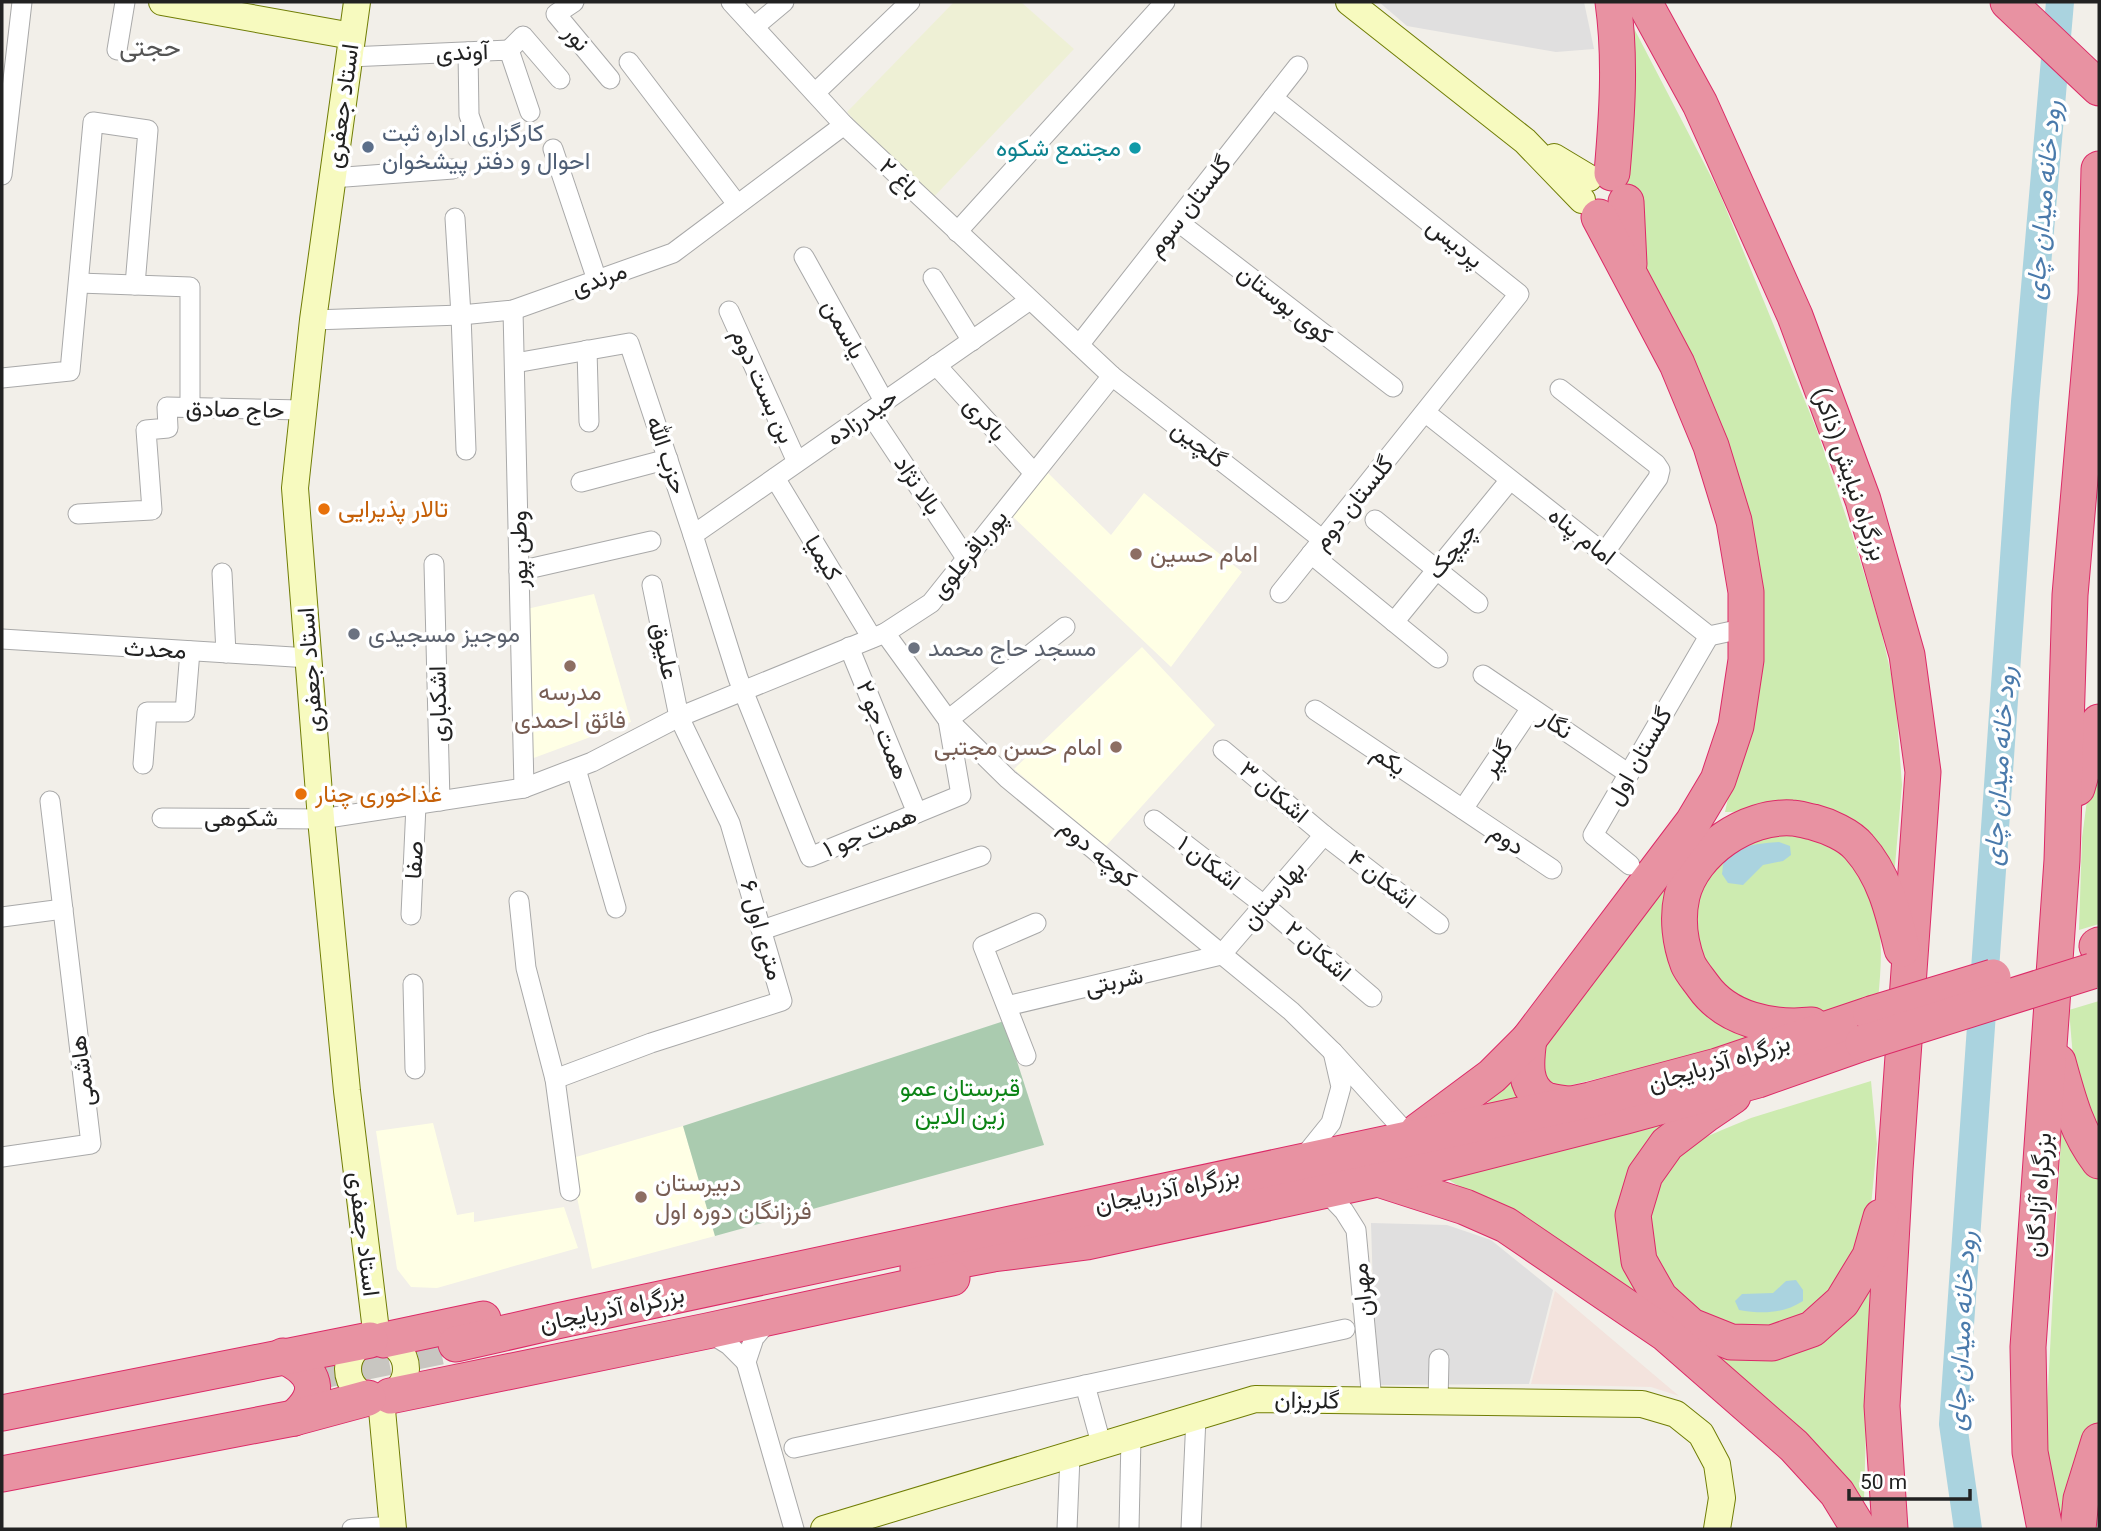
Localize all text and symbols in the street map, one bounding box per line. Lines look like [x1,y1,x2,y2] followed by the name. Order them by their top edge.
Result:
[557,18,596,57] street label: نور
[119,32,181,63] district label: حجتی
[435,37,491,68] street label: آوندی
[319,42,366,170] street label: استاد جعفری
[2019,99,2070,301] water label: رود خانه میدان چای
[382,119,590,177] place label: کارگزاری اداره ثبت احوال و دفتر پیشخوان
[996,134,1121,165] place label: مجتمع شکوه
[360,139,376,155] marker: کارگزاری اداره ثبت احوال و دفتر پیشخوان
[1127,140,1143,156] marker: مجتمع شکوه
[1141,150,1239,263] street label: گلستان سوم
[872,152,926,205] street label: باغ ۲
[1420,212,1489,276] street label: پردیس
[567,256,631,303] street label: مرندی
[1231,258,1338,350] street label: کوی بوستان
[816,294,872,364] street label: یاسمن
[723,324,801,448] street label: بن بست دوم
[821,383,903,452] street label: حیدرزاده
[1806,384,1893,565] street label: بزرگراه نیایش (ذاکر)
[957,391,1012,448] street label: باکری
[185,394,285,426] street label: حاج صادق
[640,412,693,498] street label: حزب الله
[1165,414,1232,476] street label: گلچین
[887,450,948,520] street label: بالا نژاد
[1307,450,1401,557] street label: گلستان دوم
[338,495,448,525] place label: تالار پذیرایی
[316,501,332,517] marker: تالار پذیرایی
[1541,501,1621,573] street label: امام پناه
[925,504,1015,605] street label: پورباقرعلوی
[504,510,536,589] street label: وطن پور
[1421,517,1484,586] street label: چیچک
[799,530,847,586] street label: کیمیا
[1150,540,1258,570] place label: امام حسین
[1128,546,1144,562] marker: امام حسین
[292,606,329,734] street label: استاد جعفری
[368,620,520,649] place label: موجیز مسجیدی
[644,620,685,682] street label: علیوق
[346,626,362,642] marker: موجیز مسجیدی
[123,633,187,665] street label: محدث
[928,634,1096,664] place label: مسجد حاج محمد
[906,640,922,656] marker: مسجد حاج محمد
[562,658,578,674] marker: مدرسه فائق احمدی
[423,665,454,742] street label: اشکباری
[1977,665,2024,867] water label: رود خانه میدان چای
[850,677,915,784] street label: همت جو ۲
[514,678,626,734] place label: مدرسه فائق احمدی
[1533,702,1578,746] street label: نگار
[1600,702,1679,810] street label: گلستان اول
[934,733,1102,763] place label: امام حسن مجتبی
[1474,735,1521,783] street label: گلپر
[1108,739,1124,755] marker: امام حسن مجتبی
[1366,739,1411,783] street label: یکم
[1234,755,1314,829] street label: اشکان ۳
[314,780,442,810] place label: غذاخوری چنار
[293,786,309,802] marker: غذاخوری چنار
[819,801,921,864] street label: همت جو ۱
[204,804,278,833] street label: شکوهی
[1052,813,1142,895] street label: کوچه دوم
[1483,817,1530,862] street label: دوم
[1172,830,1246,896] street label: اشکان ۱
[399,840,429,880] street label: صفا
[1342,844,1422,914] street label: اشکان ۴
[1235,855,1311,936] street label: بهارستان
[733,877,790,984] street label: ۶ متری اول
[1279,915,1357,987] street label: اشکان ۲
[1082,961,1146,1002] street label: شربتی
[1644,1028,1794,1099] street label: بزرگراه آذربایجان
[64,1034,100,1108] street label: هاشمی
[900,1074,1020,1131] park label: قبرستان عمو زین الدین
[2021,1132,2058,1258] street label: بزرگراه آزادگان
[1092,1161,1242,1220] street label: بزرگراه آذربایجان
[655,1169,812,1226] place label: دبیرستان فرزانگان دوره اول
[341,1170,386,1298] street label: استاد جعفری
[633,1189,649,1205] marker: دبیرستان فرزانگان دوره اول
[1941,1230,1984,1432] water label: رود خانه میدان چای
[1345,1261,1380,1318] street label: مهران
[537,1280,687,1339] street label: بزرگراه آذربایجان
[1274,1385,1340,1416] street label: گلریزان
[1849,1458,1970,1502] scale bar
[1860,1470,1907,1494] text: 50 m

